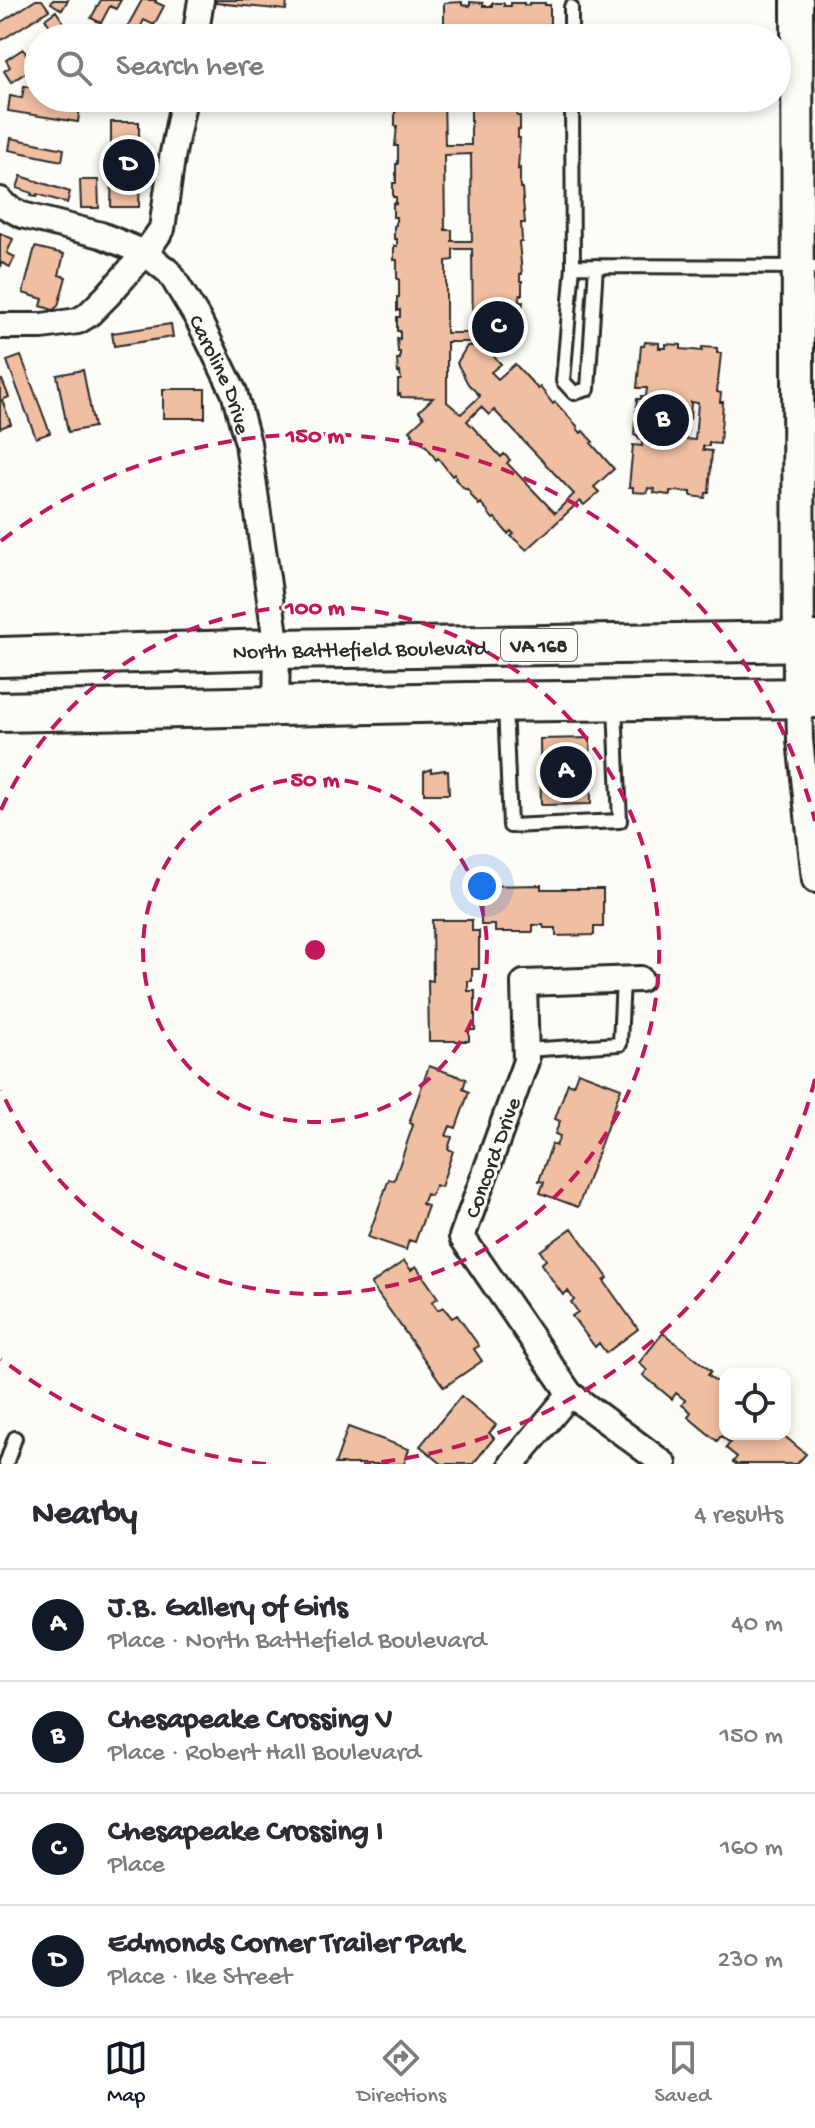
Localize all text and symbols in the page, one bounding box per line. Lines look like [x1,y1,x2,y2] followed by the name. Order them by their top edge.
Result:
[24,24,791,112] search box
[52,46,96,90] icon: search
[116,51,264,86] text: Search here
[103,135,155,195] pin: D
[472,297,524,357] pin: C
[181,311,254,438] street label: Caroline Drive
[637,390,689,450] pin: B
[285,423,344,452] text: 150 m
[284,595,345,624] text: 100 m
[501,629,577,661] road number: VA 168
[232,637,490,667] street label: North Battlefield Boulevard
[540,742,592,802] pin: A
[291,767,339,796] text: 50 m
[462,866,502,906] your location
[301,936,329,964] centre of rings
[461,1094,529,1222] street label: Concord Drive
[719,1368,791,1440] map controls
[719,1368,791,1440] button: locate
[32,1496,137,1536] text: Nearby
[694,1501,783,1532] text: 4 results
[108,1592,348,1627] text: J.B. Gallery of Girls
[50,1610,66,1641] text: A
[731,1610,783,1641] text: 40 m
[108,1627,486,1658] text: Place · North Battlefield Boulevard
[108,1704,393,1739] text: Chesapeake Crossing V
[51,1722,65,1753] text: B
[719,1722,783,1753] text: 150 m
[108,1739,421,1770] text: Place · Robert Hall Boulevard
[108,1816,383,1851] text: Chesapeake Crossing I
[51,1834,65,1865] text: C
[720,1834,783,1865] text: 160 m
[108,1851,165,1882] text: Place
[108,1928,463,1963] text: Edmonds Corner Trailer Park
[50,1946,66,1977] text: D
[717,1946,783,1977] text: 230 m
[108,1963,292,1994] text: Place · Ike Street
[104,2036,148,2110] tab: Map
[357,2036,446,2110] tab: Directions
[654,2036,711,2110] tab: Saved

